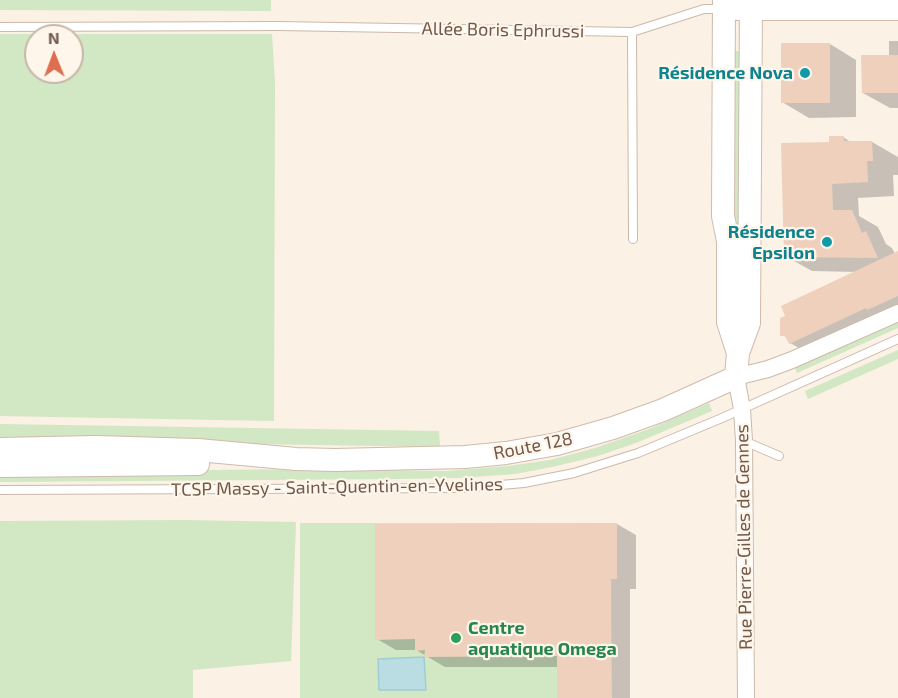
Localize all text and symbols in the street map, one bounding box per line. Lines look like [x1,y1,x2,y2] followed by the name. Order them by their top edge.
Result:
[421,18,585,42] street label: Allée Boris Ephrussi
[24,24,84,84] north arrow
[48,28,60,47] text: N
[658,62,793,84] place label: Résidence Nova
[798,66,812,80] marker: Résidence Nova
[728,221,815,264] place label: Résidence Epsilon
[820,235,834,249] marker: Résidence Epsilon
[731,424,757,650] street label: Rue Pierre-Gilles de Gennes
[492,428,574,464] street label: Route 128
[171,473,503,501] street label: TCSP Massy - Saint-Quentin-en-Yvelines
[468,617,617,660] place label: Centre aquatique Omega
[449,631,463,645] marker: Centre aquatique Omega

